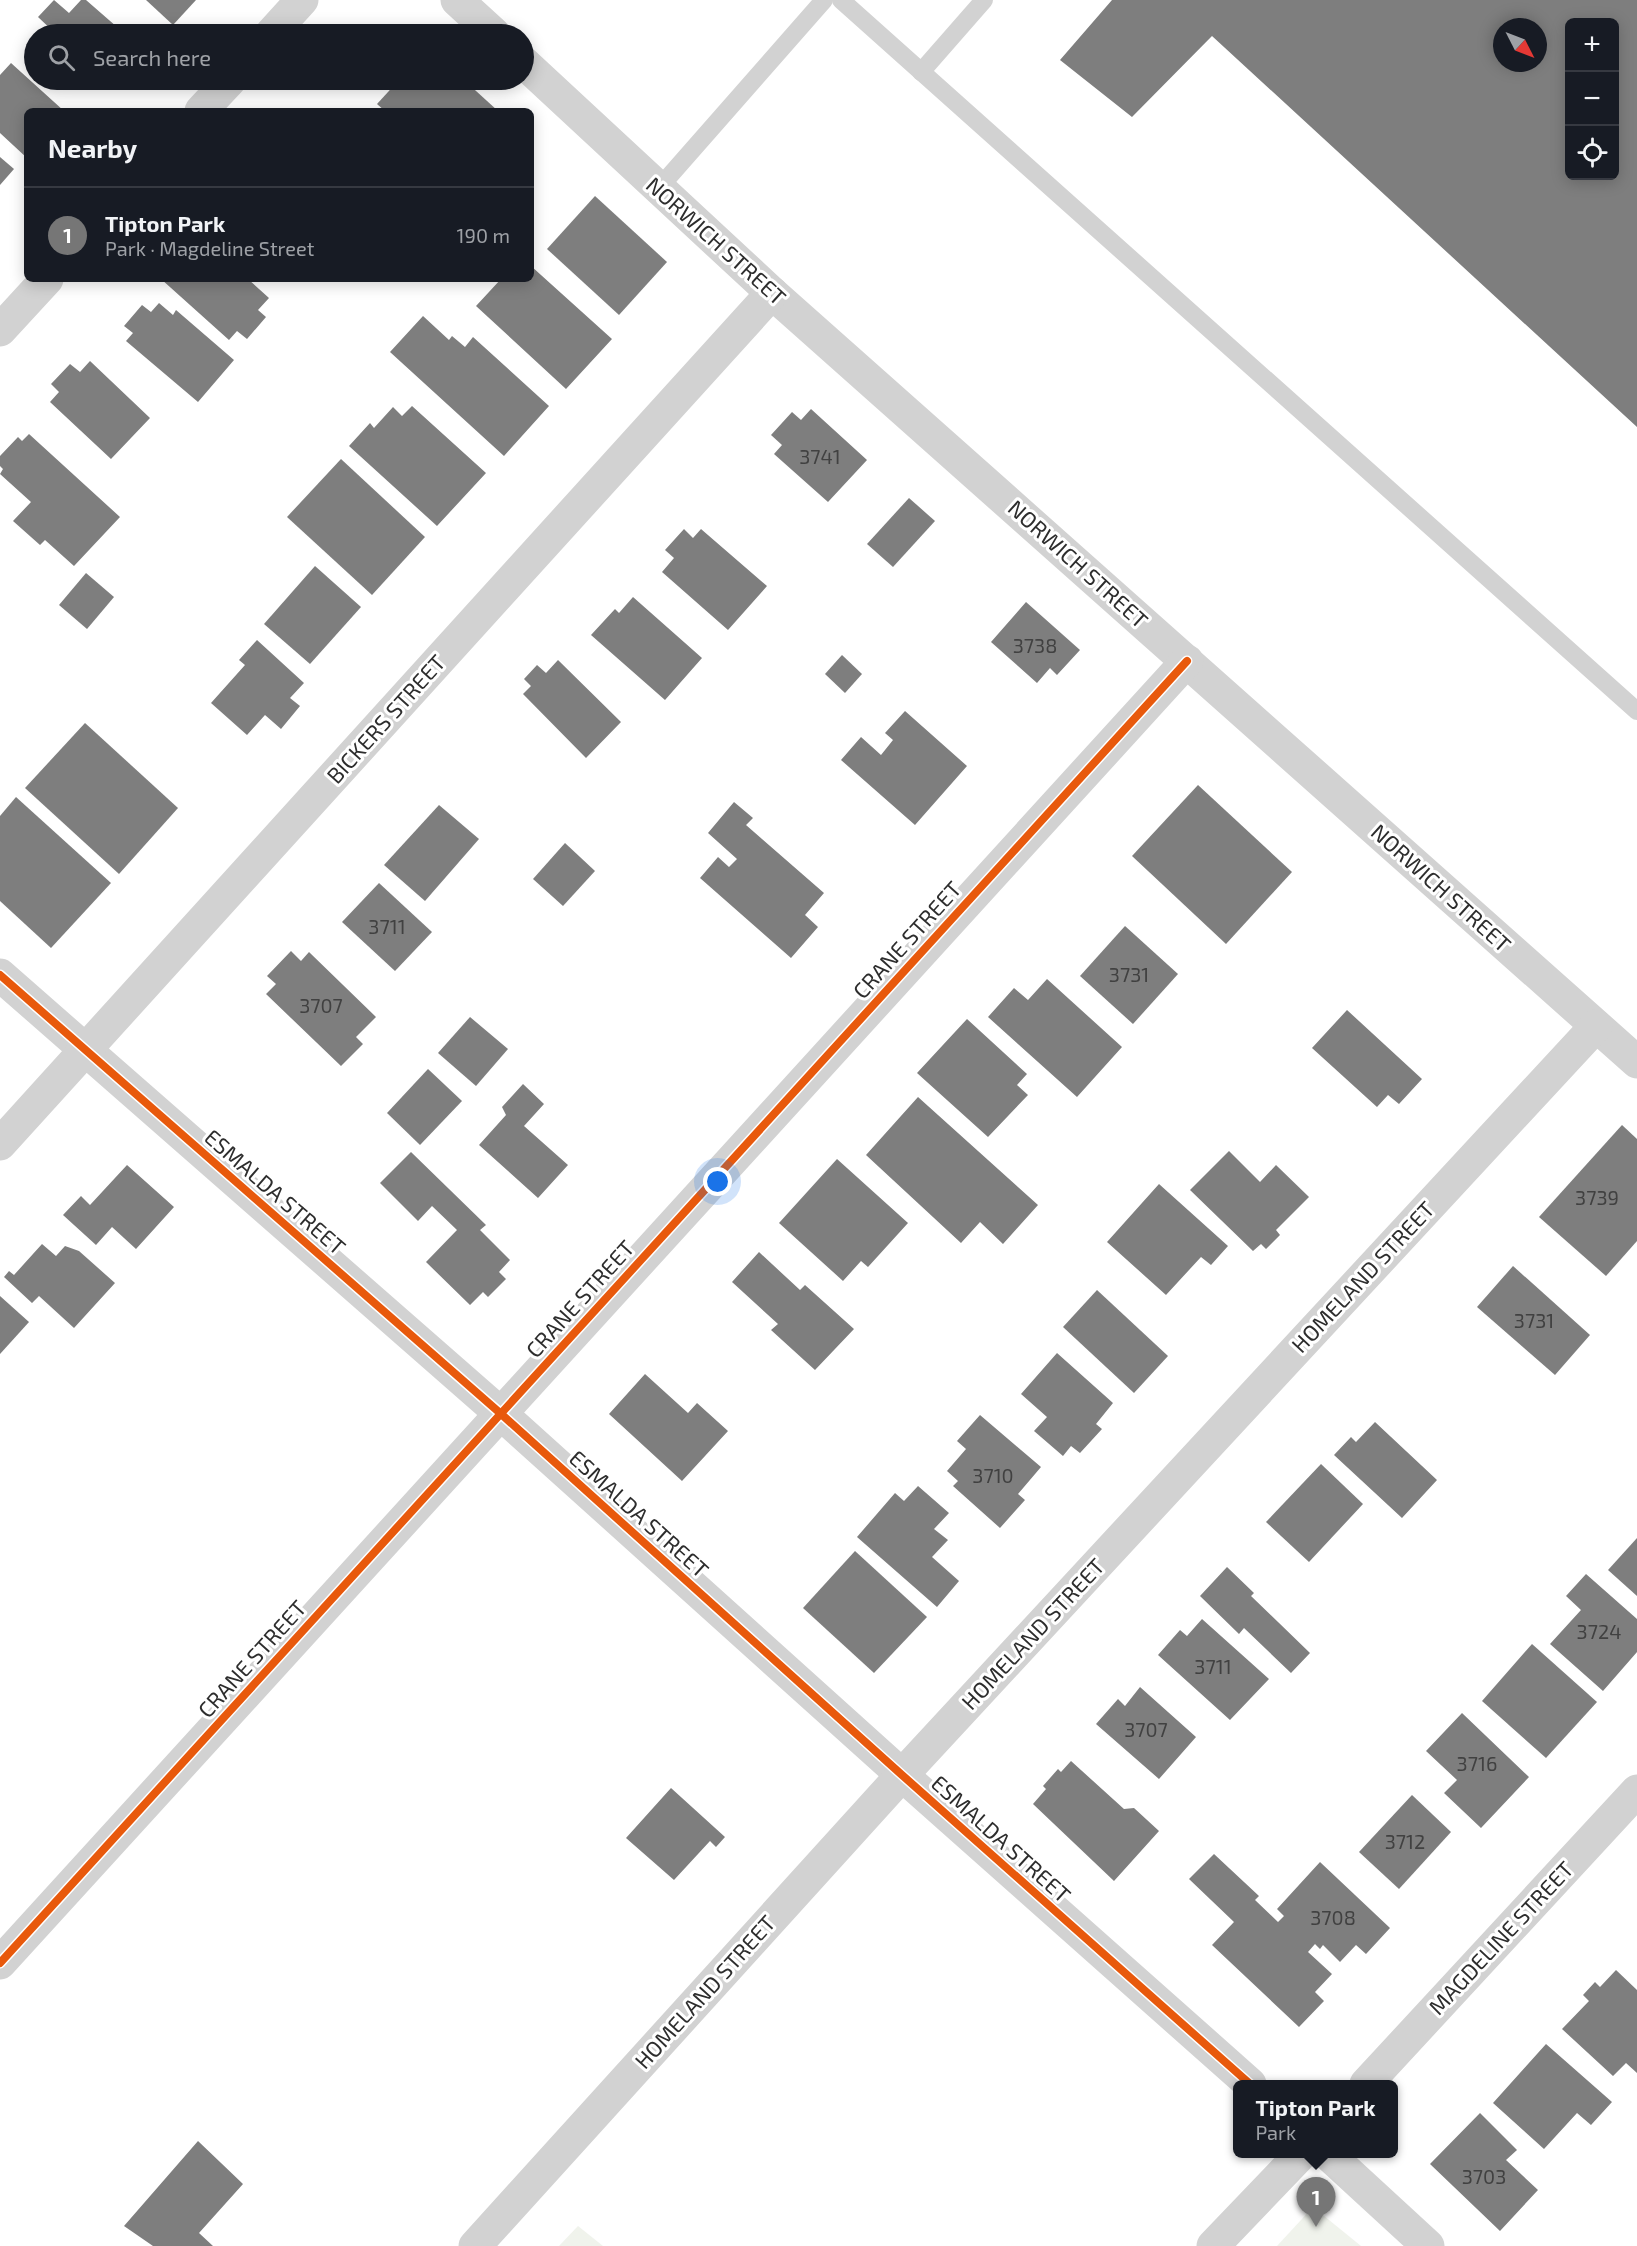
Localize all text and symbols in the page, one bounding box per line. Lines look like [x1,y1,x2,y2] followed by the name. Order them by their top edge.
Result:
[1493,18,1547,72] north arrow
[1565,18,1619,180] map controls
[1565,18,1619,72] button: +
[24,24,534,90] search box
[45,41,78,74] icon: search
[93,44,211,70] text: Search here
[1565,72,1619,126] button: −
[1565,126,1619,180] button: locate
[48,132,137,163] text: Nearby
[642,171,792,310] street label: NORWICH STREET
[105,210,225,236] text: Tipton Park
[63,223,72,247] text: 1
[457,223,510,247] text: 190 m
[105,236,314,260] text: Park · Magdeline Street
[799,444,841,468] house number: 3741
[1004,494,1154,633] street label: NORWICH STREET
[1013,633,1057,657] house number: 3738
[321,648,450,788] street label: BICKERS STREET
[1367,818,1517,957] street label: NORWICH STREET
[847,875,966,1003] street label: CRANE STREET
[368,914,406,938] house number: 3711
[1109,962,1149,986] house number: 3731
[299,993,343,1017] house number: 3707
[200,1123,351,1259] street label: ESMALDA STREET
[703,1167,732,1196] your location
[1575,1185,1619,1209] house number: 3739
[1286,1195,1439,1357] street label: HOMELAND STREET
[520,1234,639,1362] street label: CRANE STREET
[1514,1308,1554,1332] house number: 3731
[565,1444,715,1583] street label: ESMALDA STREET
[972,1463,1014,1487] house number: 3710
[956,1552,1109,1714] street label: HOMELAND STREET
[192,1594,311,1722] street label: CRANE STREET
[1577,1619,1621,1643] house number: 3724
[1194,1654,1232,1678] house number: 3711
[1124,1717,1168,1741] house number: 3707
[1457,1751,1497,1775] house number: 3716
[927,1769,1077,1908] street label: ESMALDA STREET
[1385,1829,1425,1853] house number: 3712
[1423,1855,1578,2019] street label: MAGDELINE STREET
[1310,1905,1356,1929] house number: 3708
[629,1909,780,2073] street label: HOMELAND STREET
[1233,2080,1398,2158] popup
[1255,2094,1376,2120] text: Tipton Park
[1255,2120,1296,2144] text: Park
[1462,2164,1506,2188] house number: 3703
[1296,2178,1336,2227] pin: 1

